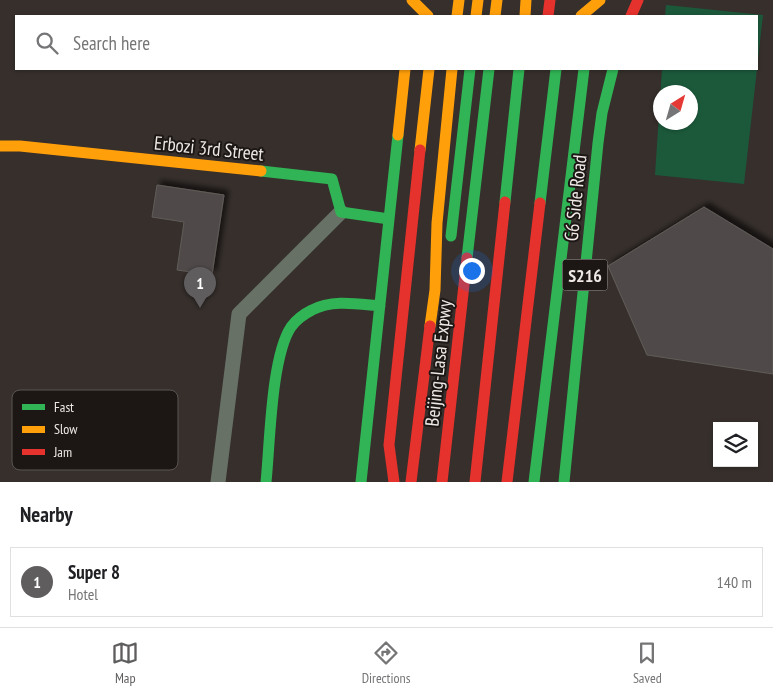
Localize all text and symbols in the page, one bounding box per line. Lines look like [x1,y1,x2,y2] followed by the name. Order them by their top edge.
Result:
[15,15,758,70] search box
[33,29,61,57] icon: search
[73,31,150,55] text: Search here
[653,85,698,130] north arrow
[153,130,266,166] street label: Erbozi 3rd Street
[559,154,591,242] street label: G6 Side Road
[459,258,485,284] your location
[562,260,608,290] road number: S216
[184,267,216,308] pin: 1
[419,298,457,427] street label: Beijing-Lasa Expwy
[12,390,178,470] legend
[54,398,74,416] text: Fast
[54,420,78,438] text: Slow
[713,422,758,467] map controls
[713,422,758,467] button: layers
[53,443,72,461] text: Jam
[20,501,73,528] text: Nearby
[68,560,120,584] text: Super 8
[33,572,41,592] text: 1
[717,572,752,592] text: 140 m
[68,584,98,604] text: Hotel
[111,639,139,687] tab: Map
[362,639,410,687] tab: Directions
[633,639,662,687] tab: Saved

